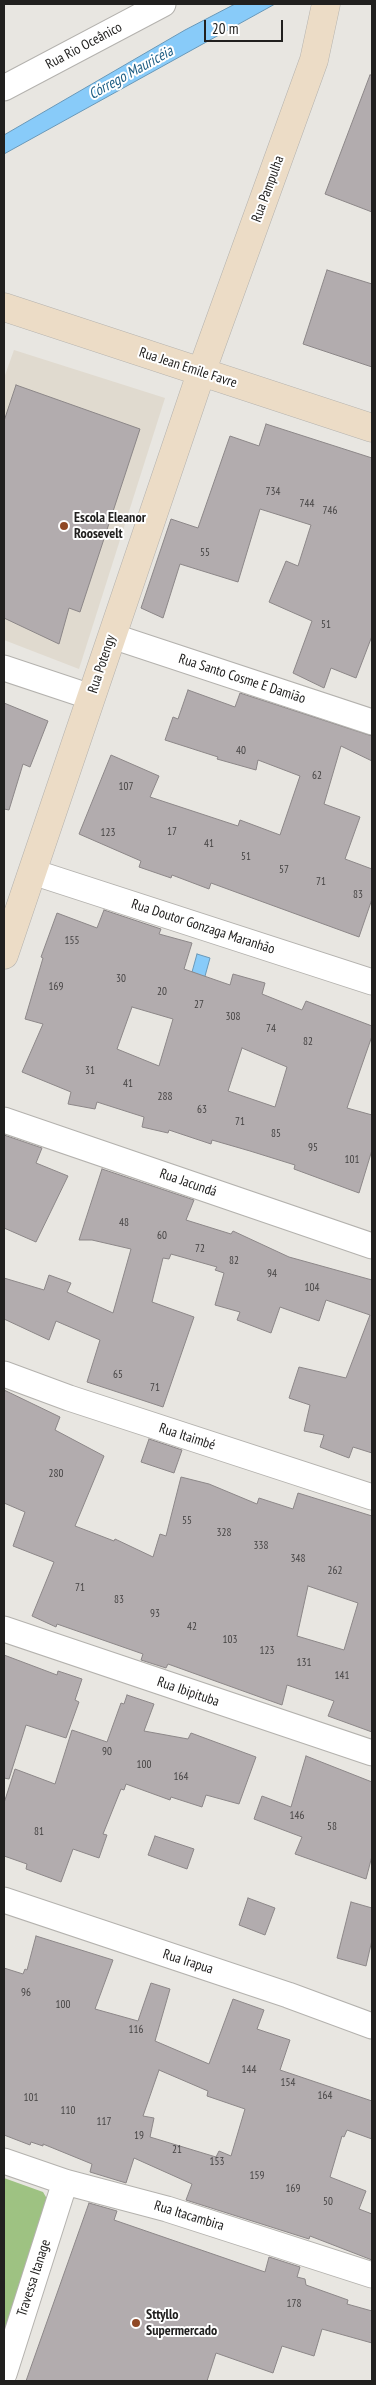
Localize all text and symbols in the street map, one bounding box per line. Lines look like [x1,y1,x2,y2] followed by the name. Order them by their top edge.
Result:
[206,10,285,42] scale bar
[43,19,125,73] street label: Rua Rio Oceânico
[212,19,238,38] text: 20 m
[86,43,176,103] water label: Córrego Mauricéia
[248,154,288,224] street label: Rua Pampulha
[137,344,239,392] street label: Rua Jean Emile Favre
[266,485,280,499] house number: 734
[300,497,314,511] house number: 744
[323,504,337,518] house number: 746
[74,510,146,542] place label: Escola Eleanor Roosevelt
[58,520,70,532] marker: Escola Eleanor Roosevelt
[200,546,210,560] house number: 55
[321,618,331,632] house number: 51
[85,633,119,695] street label: Rua Potengy
[177,651,307,707] street label: Rua Santo Cosme E Damião
[236,744,246,758] house number: 40
[312,769,322,783] house number: 62
[119,780,133,794] house number: 107
[167,825,177,839] house number: 17
[101,826,115,840] house number: 123
[204,837,214,851] house number: 41
[241,850,251,864] house number: 51
[279,863,289,877] house number: 57
[316,875,326,889] house number: 71
[353,888,363,902] house number: 83
[129,896,277,958] street label: Rua Doutor Gonzaga Maranhão
[65,934,79,948] house number: 155
[116,972,126,986] house number: 30
[49,980,63,994] house number: 169
[157,985,167,999] house number: 20
[194,998,204,1012] house number: 27
[226,1010,240,1024] house number: 308
[266,1022,276,1036] house number: 74
[303,1035,313,1049] house number: 82
[85,1064,95,1078] house number: 31
[123,1077,133,1091] house number: 41
[158,1090,172,1104] house number: 288
[197,1103,207,1117] house number: 63
[235,1115,245,1129] house number: 71
[271,1127,281,1141] house number: 85
[308,1141,318,1155] house number: 95
[345,1153,359,1167] house number: 101
[157,1165,219,1201] street label: Rua Jacundá
[119,1216,129,1230] house number: 48
[157,1229,167,1243] house number: 60
[195,1242,205,1256] house number: 72
[229,1254,239,1268] house number: 82
[267,1267,277,1281] house number: 94
[305,1281,319,1295] house number: 104
[113,1368,123,1382] house number: 65
[150,1381,160,1395] house number: 71
[157,1420,217,1454] street label: Rua Itaimbé
[49,1467,63,1481] house number: 280
[182,1514,192,1528] house number: 55
[217,1526,231,1540] house number: 328
[254,1539,268,1553] house number: 338
[291,1552,305,1566] house number: 348
[328,1564,342,1578] house number: 262
[75,1581,85,1595] house number: 71
[114,1593,124,1607] house number: 83
[150,1607,160,1621] house number: 93
[187,1620,197,1634] house number: 42
[223,1633,237,1647] house number: 103
[260,1644,274,1658] house number: 123
[297,1656,311,1670] house number: 131
[335,1669,349,1683] house number: 141
[155,1674,221,1710] street label: Rua Ibipituba
[102,1745,112,1759] house number: 90
[137,1758,151,1772] house number: 100
[174,1770,188,1784] house number: 164
[290,1809,304,1823] house number: 146
[327,1820,337,1834] house number: 58
[34,1825,44,1839] house number: 81
[161,1946,215,1978] street label: Rua Irapua
[21,1986,31,2000] house number: 96
[56,1998,70,2012] house number: 100
[129,2023,143,2037] house number: 116
[242,2063,256,2077] house number: 144
[281,2076,295,2090] house number: 154
[318,2089,332,2103] house number: 164
[24,2091,38,2105] house number: 101
[61,2104,75,2118] house number: 110
[97,2115,111,2129] house number: 117
[134,2129,144,2143] house number: 19
[172,2143,182,2157] house number: 21
[210,2155,224,2169] house number: 153
[250,2169,264,2183] house number: 159
[286,2182,300,2196] house number: 169
[323,2195,333,2209] house number: 50
[152,2197,226,2235] street label: Rua Itacambira
[14,2237,54,2319] street label: Travessa Itanage
[287,2297,301,2311] house number: 178
[146,2307,217,2340] place label: Sttyllo Supermercado
[130,2317,142,2329] marker: Sttyllo Supermercado

